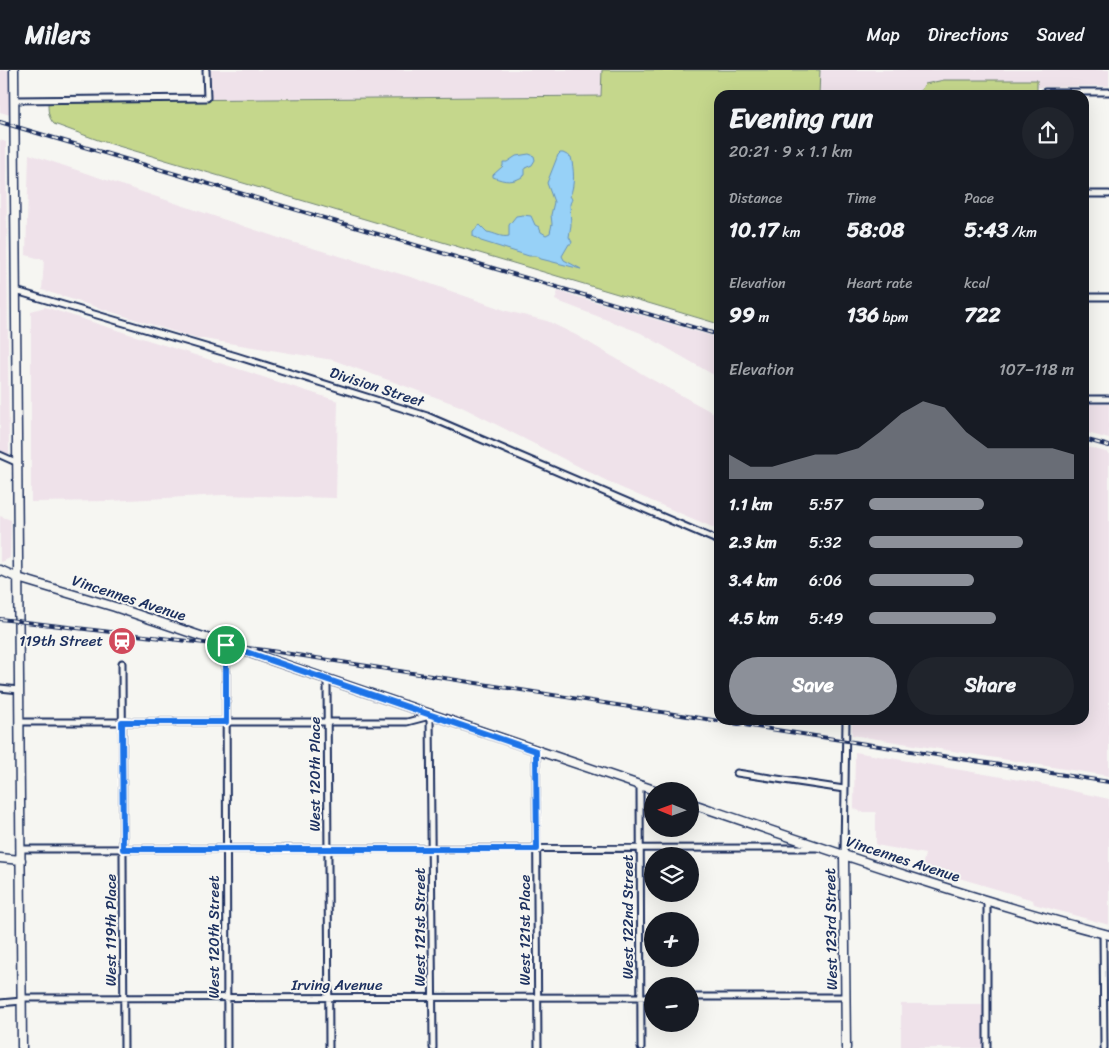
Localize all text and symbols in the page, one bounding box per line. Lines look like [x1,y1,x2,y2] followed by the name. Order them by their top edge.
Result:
[25,14,90,56] text: Milers
[867,19,900,51] text: Map
[928,19,1009,51] text: Directions
[1037,19,1084,51] text: Saved
[729,93,873,142] text: Evening run
[1022,107,1074,159] button: share
[729,137,852,166] text: 20:21 · 9 × 1.1 km
[729,186,782,211] text: Distance
[847,186,876,211] text: Time
[964,186,994,211] text: Pace
[729,211,779,249] text: 10.17
[847,211,904,249] text: 58:08
[964,211,1008,249] text: 5:43
[779,220,800,245] text: km
[1008,220,1037,245] text: /km
[729,271,786,296] text: Elevation
[847,271,912,296] text: Heart rate
[964,271,990,296] text: kcal
[729,296,755,334] text: 99
[847,296,879,334] text: 136
[964,296,1001,334] text: 722
[755,305,769,330] text: m
[879,305,909,330] text: bpm
[729,355,794,384] text: Elevation
[999,355,1074,384] text: 107–118 m
[326,359,429,415] street label: Division Street
[729,490,773,519] text: 1.1 km
[809,490,843,519] text: 5:57
[729,528,777,557] text: 2.3 km
[809,528,842,557] text: 5:32
[729,566,778,595] text: 3.4 km
[809,566,842,595] text: 6:06
[69,567,189,629] street label: Vincennes Avenue
[729,604,779,633] text: 4.5 km
[809,604,843,633] text: 5:49
[205,624,247,666] pin
[107,626,137,656] station icon: 119th Street
[19,628,103,654] place label: 119th Street
[212,631,240,659] icon: arrive
[729,657,897,715] button: Save
[907,657,1074,715] button: Share
[302,716,328,832] street label: West 120th Place
[644,782,699,838] north arrow
[644,782,699,1032] map controls
[843,828,963,890] street label: Vincennes Avenue
[644,847,699,902] button: layers
[615,854,641,979] street label: West 122nd Street
[407,867,433,986] street label: West 121st Street
[817,867,845,990] street label: West 123rd Street
[98,873,124,986] street label: West 119th Place
[512,874,538,985] street label: West 121st Place
[201,875,227,999] street label: West 120th Street
[644,912,699,967] button: +
[290,972,383,998] street label: Irving Avenue
[644,977,699,1032] button: −

